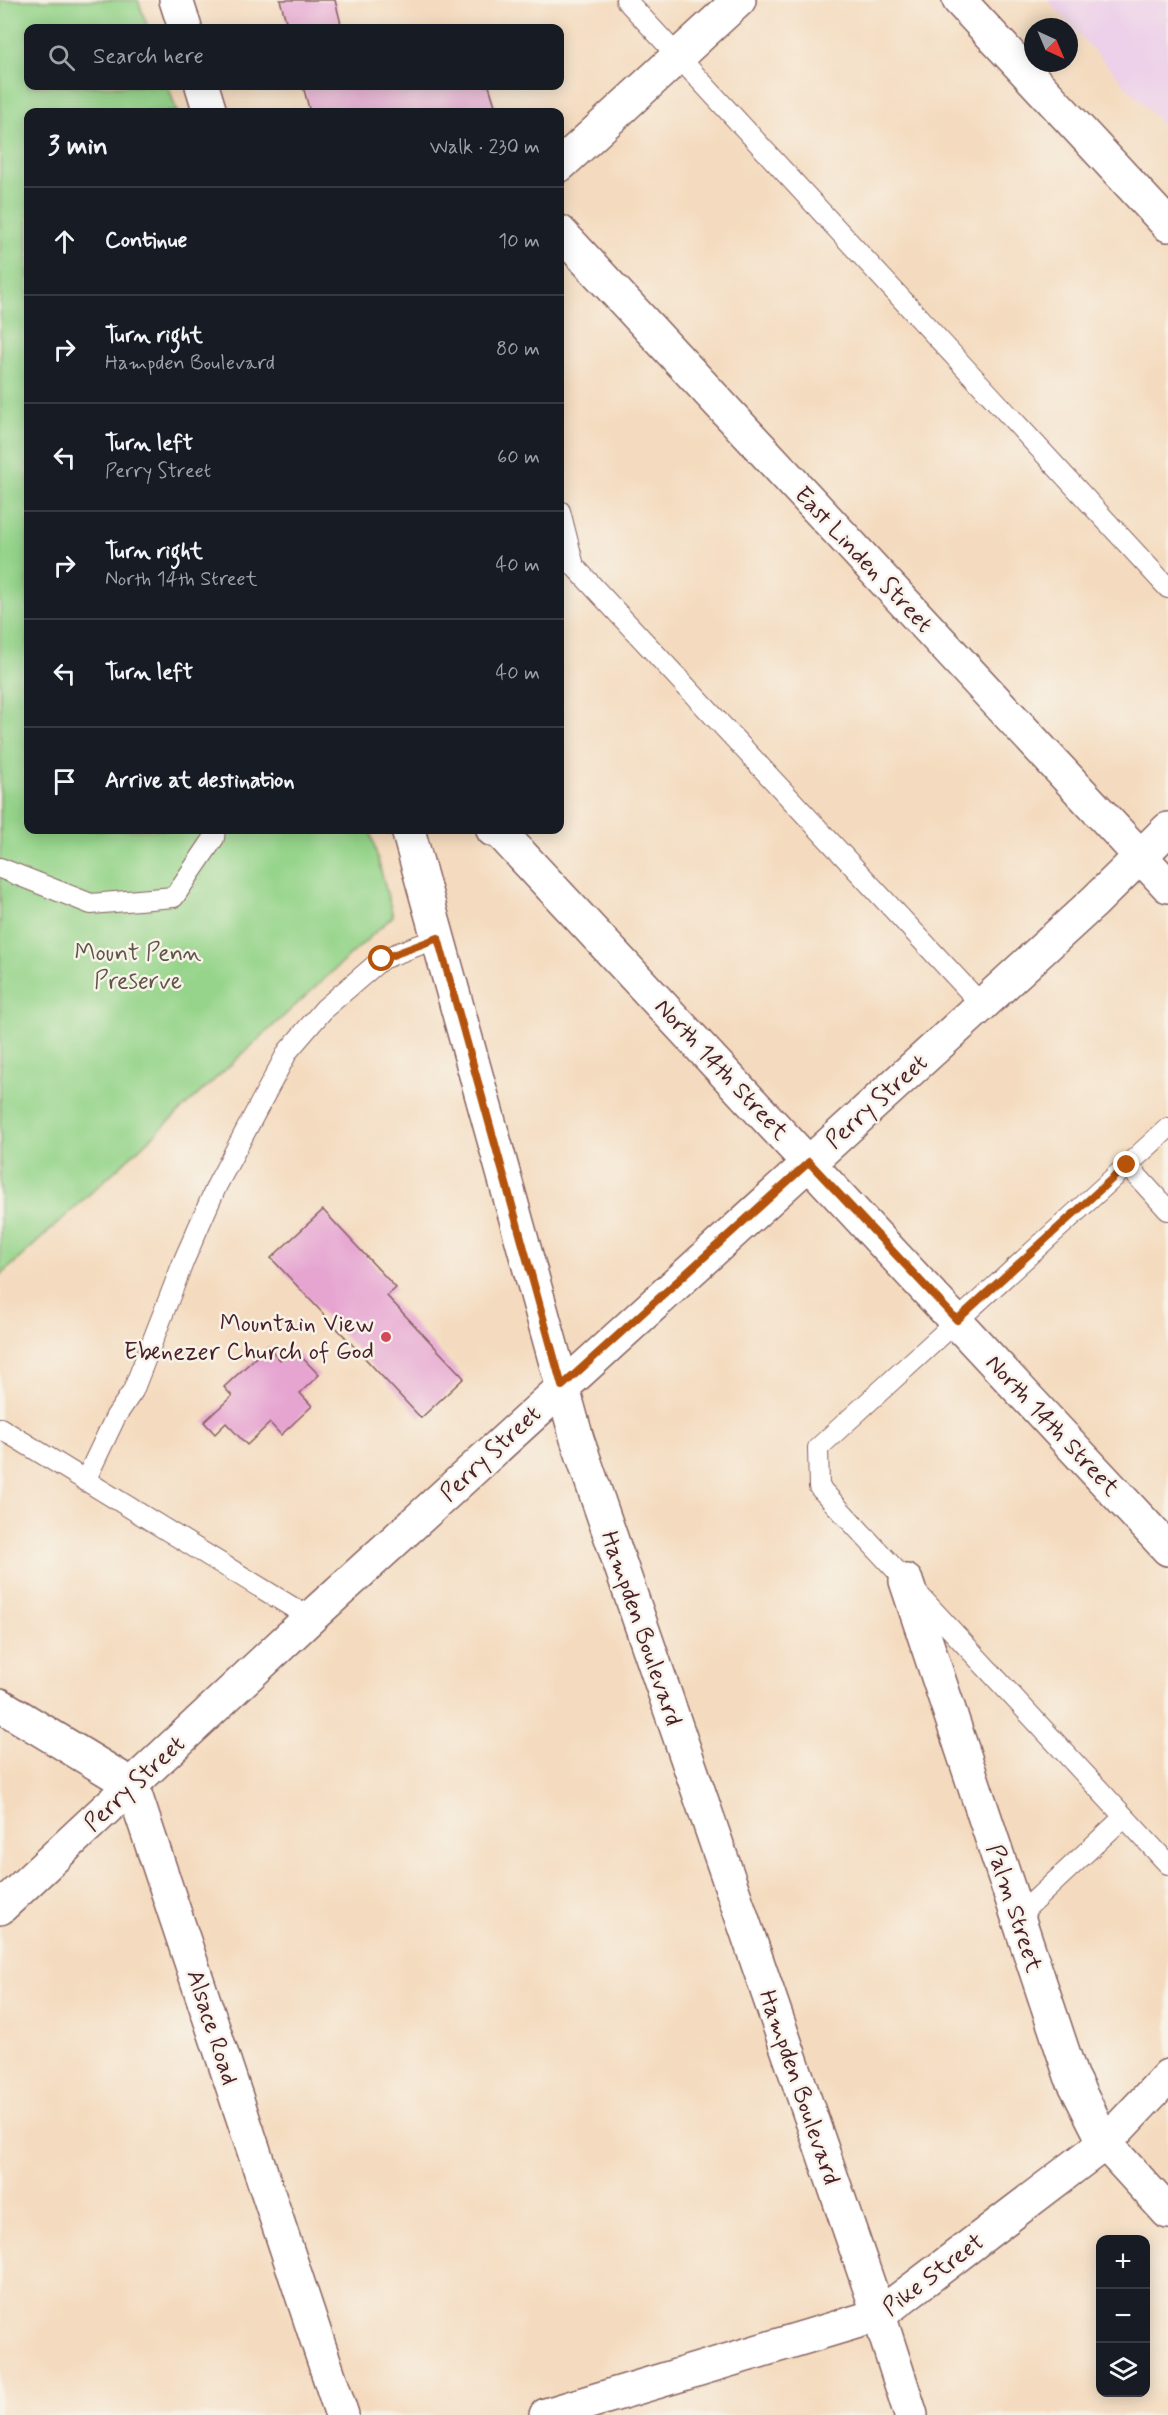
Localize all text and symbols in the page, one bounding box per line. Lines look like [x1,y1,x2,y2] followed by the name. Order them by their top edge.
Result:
[1024,18,1078,72] north arrow
[24,24,564,90] search box
[45,41,78,74] icon: search
[93,43,204,71] text: Search here
[48,130,108,164] text: 3 min
[430,134,540,161] text: Walk · 230 m
[48,225,81,258] icon: ahead
[105,227,187,255] text: Continue
[498,228,540,255] text: 10 m
[105,322,203,350] text: Turn right
[48,333,81,366] icon: right
[496,336,540,363] text: 80 m
[105,350,275,377] text: Hampden Boulevard
[105,430,193,458] text: Turn left
[48,441,81,474] icon: left
[497,444,540,471] text: 60 m
[105,458,211,485] text: Perry Street
[787,480,939,640] street label: East Linden Street
[105,538,203,566] text: Turn right
[48,549,81,582] icon: right
[496,552,540,579] text: 40 m
[105,566,257,593] text: North 14th Street
[48,657,81,690] icon: left
[105,659,193,687] text: Turn left
[496,660,540,687] text: 40 m
[48,765,81,798] icon: arrive
[105,767,295,795] text: Arrive at destination
[75,938,202,997] park label: Mount Penn Preserve
[368,945,394,971] route start
[647,993,795,1147] street label: North 14th Street
[819,1048,935,1156] street label: Perry Street
[1113,1151,1139,1177] route end
[124,1309,374,1368] place label: Mountain View Ebenezer Church of God
[379,1330,393,1344] marker: Mountain View Ebenezer Church of God
[978,1349,1126,1503] street label: North 14th Street
[434,1399,548,1509] street label: Perry Street
[593,1527,688,1730] street label: Hampden Boulevard
[78,1729,192,1839] street label: Perry Street
[978,1840,1049,1976] street label: Palm Street
[178,1966,245,2089] street label: Alsace Road
[751,1986,846,2189] street label: Hampden Boulevard
[877,2227,991,2324] street label: Pike Street
[1096,2235,1150,2397] map controls
[1096,2235,1150,2289] button: +
[1096,2289,1150,2343] button: −
[1096,2343,1150,2397] button: layers

